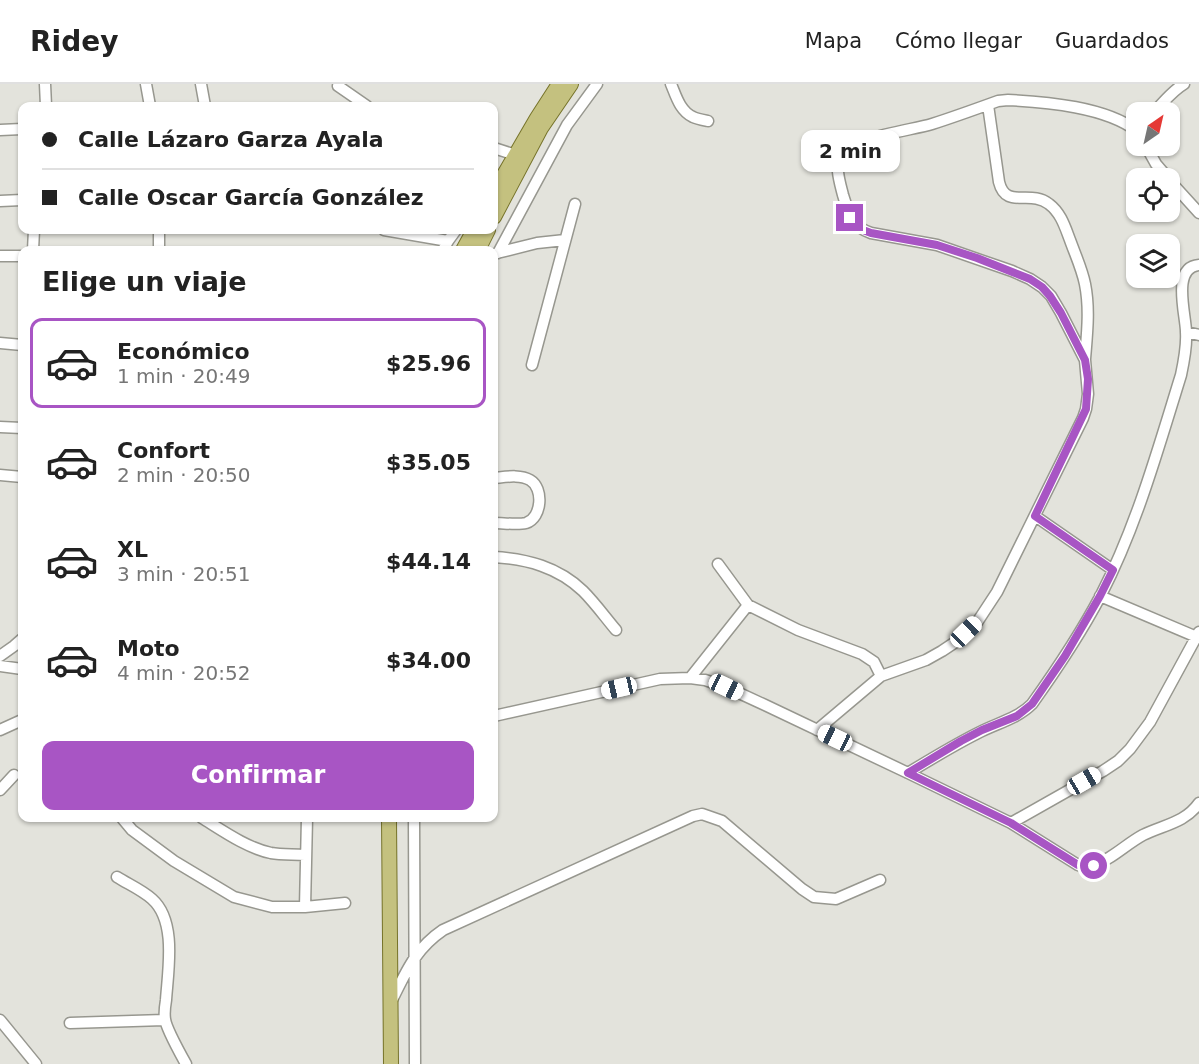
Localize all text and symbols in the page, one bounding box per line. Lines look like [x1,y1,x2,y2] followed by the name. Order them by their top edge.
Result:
[30,25,118,58] text: Ridey
[805,29,862,53] text: Mapa
[895,29,1022,53] text: Cómo llegar
[1055,29,1169,53] text: Guardados
[1126,102,1180,156] north arrow
[1126,102,1180,288] map controls
[78,127,384,152] text: Calle Lázaro Garza Ayala
[800,131,900,173] callout: 2 min
[819,139,882,163] text: 2 min
[1126,168,1180,222] button: locate
[78,185,423,210] text: Calle Oscar García González
[836,204,863,231] route end
[1126,234,1180,288] button: layers
[42,266,246,297] text: Elige un viaje
[45,336,99,390] icon: car
[117,339,250,364] text: Económico
[386,351,471,376] text: $25.96
[117,364,251,388] text: 1 min · 20:49
[45,435,99,489] icon: car
[117,438,210,463] text: Confort
[386,450,471,475] text: $35.05
[117,463,251,487] text: 2 min · 20:50
[45,534,99,588] icon: car
[117,537,148,562] text: XL
[386,549,471,574] text: $44.14
[117,562,251,586] text: 3 min · 20:51
[947,613,985,651] car
[45,633,99,687] icon: car
[117,636,180,661] text: Moto
[386,648,471,673] text: $34.00
[117,661,251,685] text: 4 min · 20:52
[706,671,746,703] car
[599,675,639,701] car
[815,722,855,754] car
[42,741,474,810] button: Confirmar
[1064,764,1104,798] car
[1080,852,1107,879] route start

